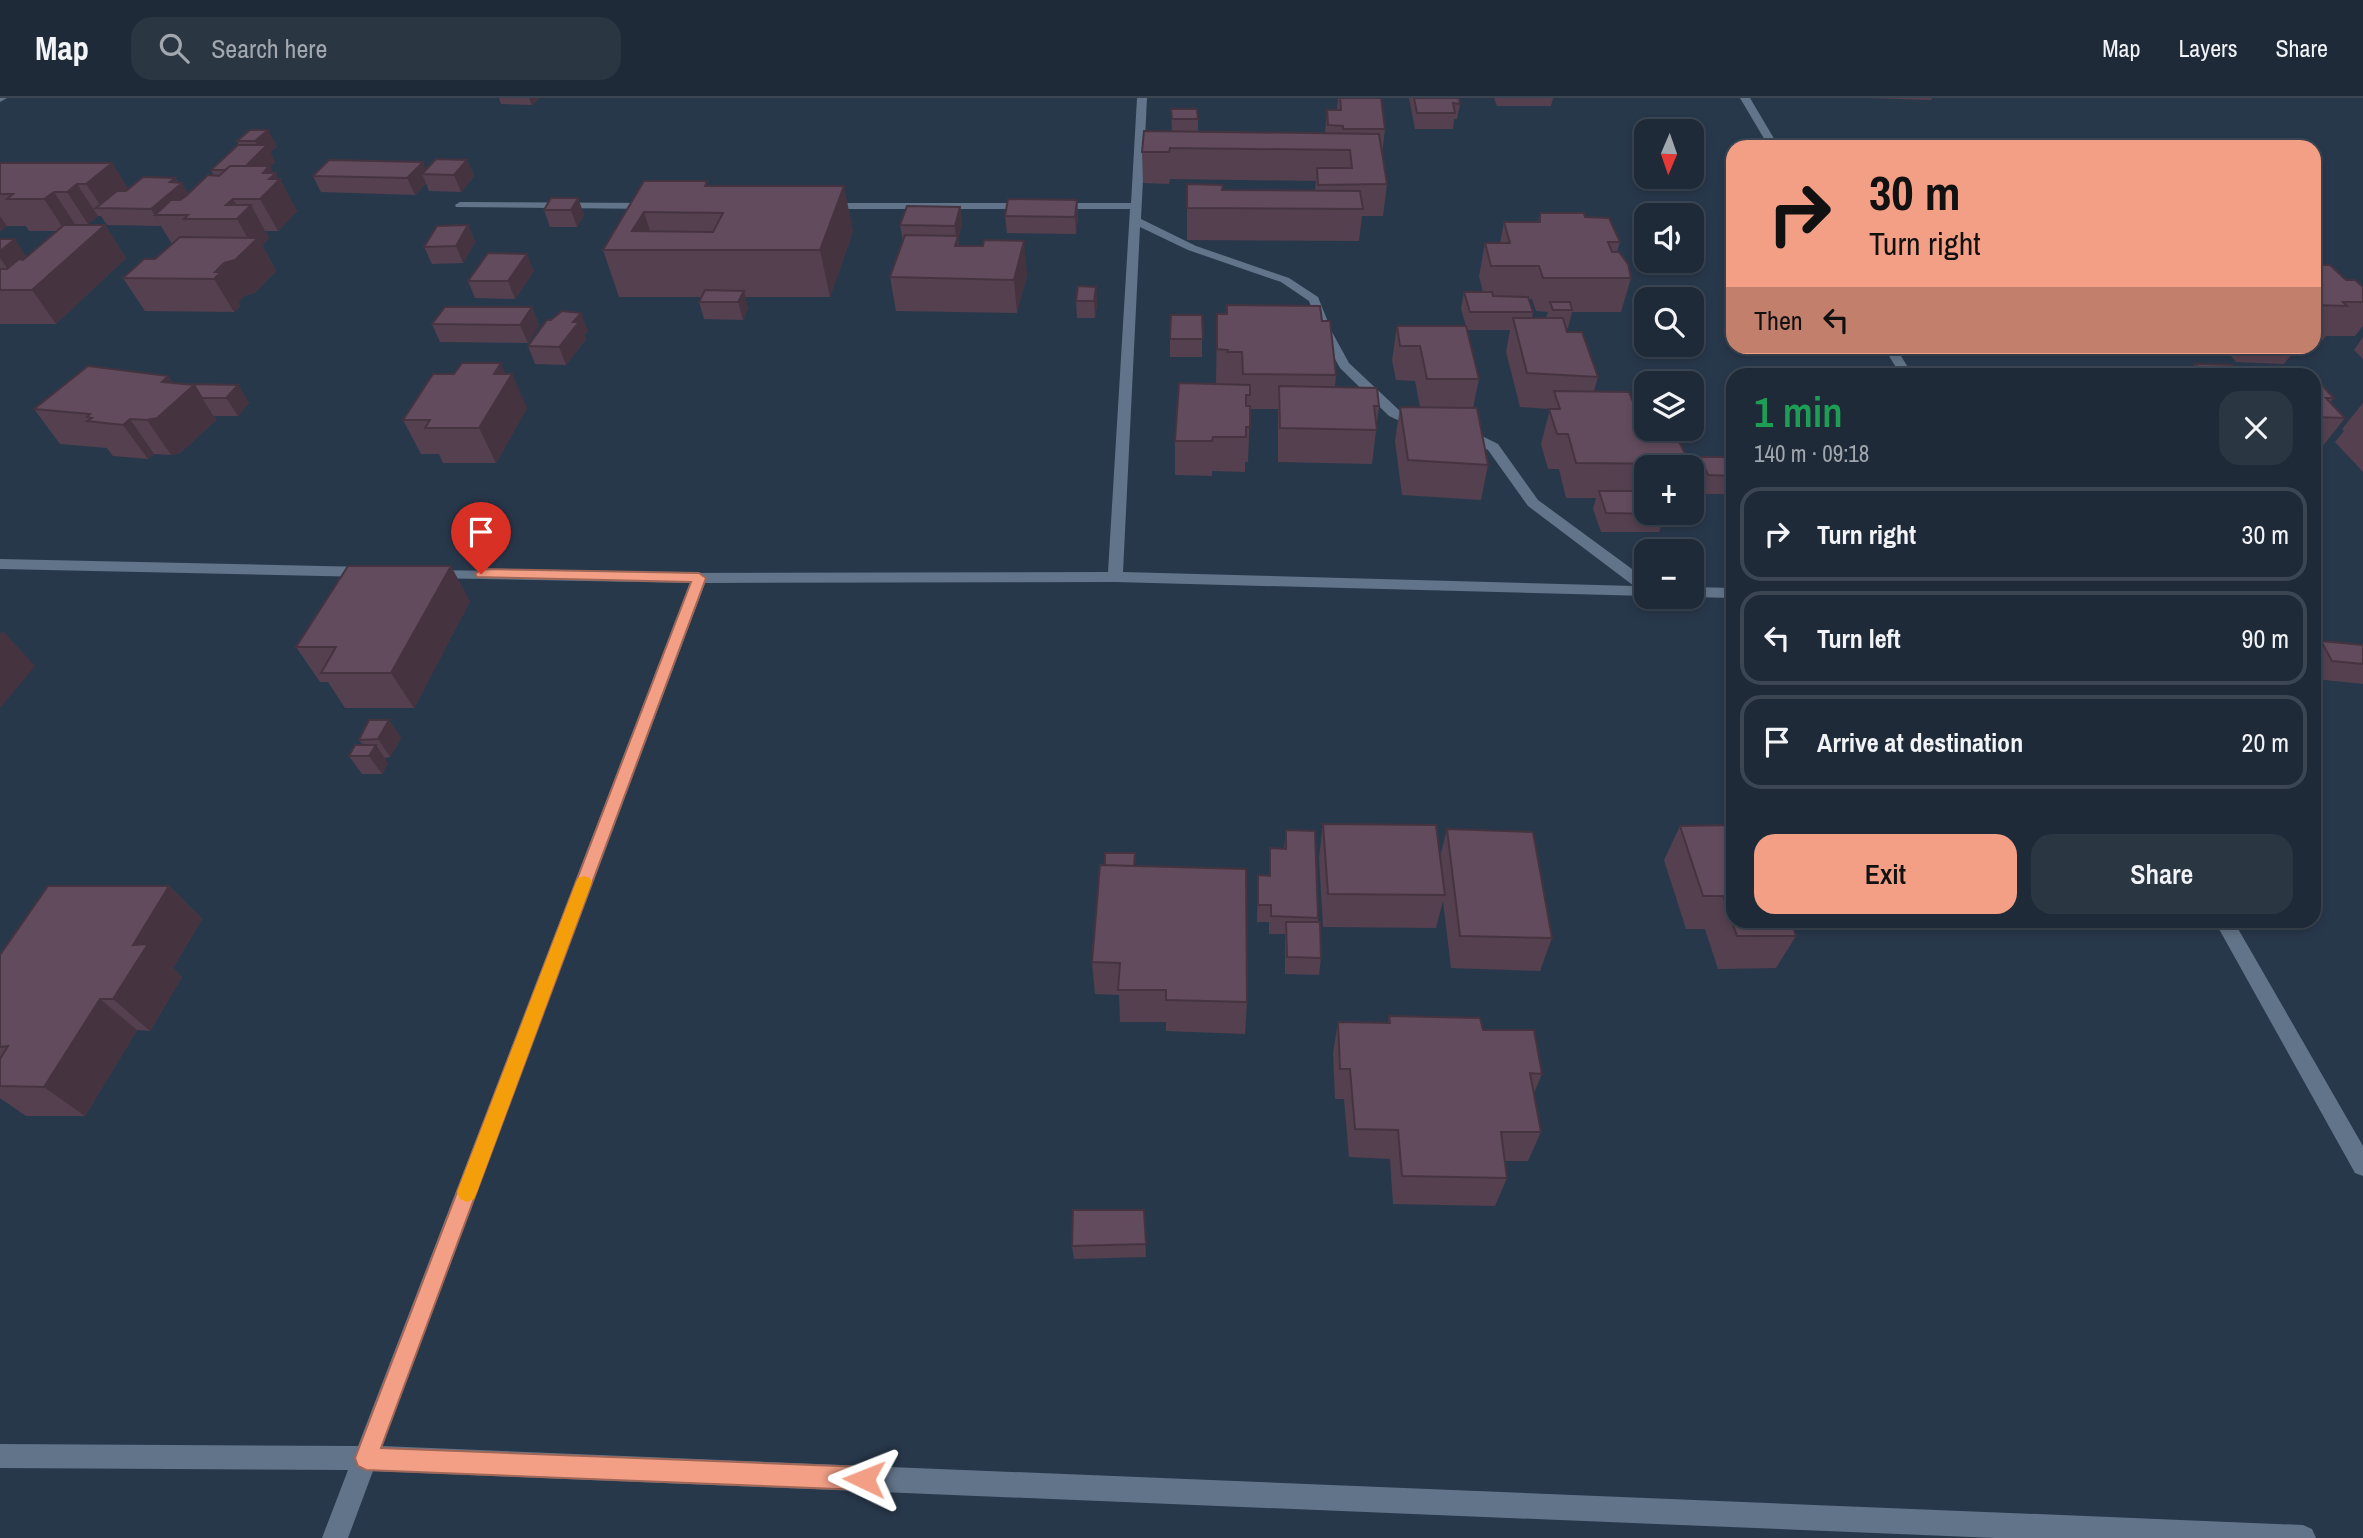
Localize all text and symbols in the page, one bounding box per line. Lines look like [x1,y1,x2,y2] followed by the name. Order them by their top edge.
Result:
[131,17,621,80] search box
[35,26,89,70] text: Map
[155,29,193,67] icon: search
[211,31,327,66] text: Search here
[2102,32,2140,64] text: Map
[2178,32,2237,64] text: Layers
[2275,32,2328,64] text: Share
[1634,119,1704,189] north arrow
[1634,119,1704,609] map controls
[1869,159,1961,225] text: 30 m
[1754,168,1845,259] icon: right
[1634,203,1704,273] button: sound
[1869,222,1981,265] text: Turn right
[1634,287,1704,357] button: search
[1817,301,1855,339] icon: left
[1754,303,1803,338] text: Then
[1634,371,1704,441] button: layers
[1754,384,1843,440] text: 1 min
[2219,391,2293,465] button: close
[1754,438,1869,469] text: 140 m · 09:18
[1634,455,1704,525] button: +
[451,502,511,574] pin
[462,513,500,551] icon: arrive
[1758,515,1796,553] icon: right
[1817,517,1916,552] text: Turn right
[2242,517,2289,552] text: 30 m
[1634,539,1704,609] button: −
[1758,619,1796,657] icon: left
[1817,621,1901,656] text: Turn left
[2242,621,2289,656] text: 90 m
[1758,723,1796,761] icon: arrive
[1817,725,2023,760] text: Arrive at destination
[2242,725,2289,760] text: 20 m
[1754,834,2017,914] button: Exit
[2031,834,2293,914] button: Share
[827,1442,901,1516] position arrow

